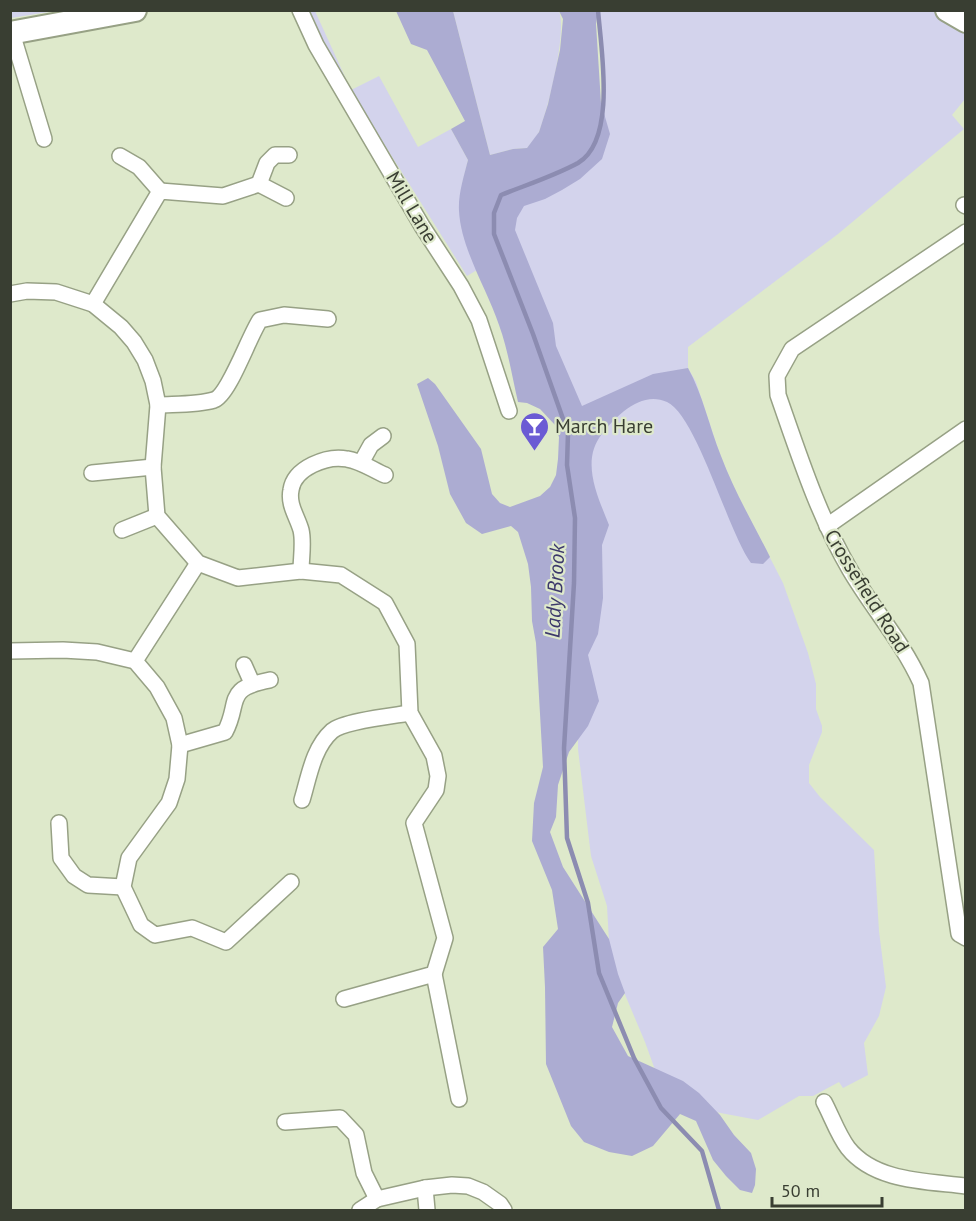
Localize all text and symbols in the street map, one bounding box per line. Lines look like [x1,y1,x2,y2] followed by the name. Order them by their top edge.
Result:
[380,166,444,248] street label: Mill Lane
[518,410,550,452] bar icon: March Hare
[555,413,653,439] place label: March Hare
[819,524,915,658] street label: Crossefield Road
[539,542,571,638] water label: Lady Brook
[772,1170,882,1208] scale bar
[781,1179,820,1202] text: 50 m

